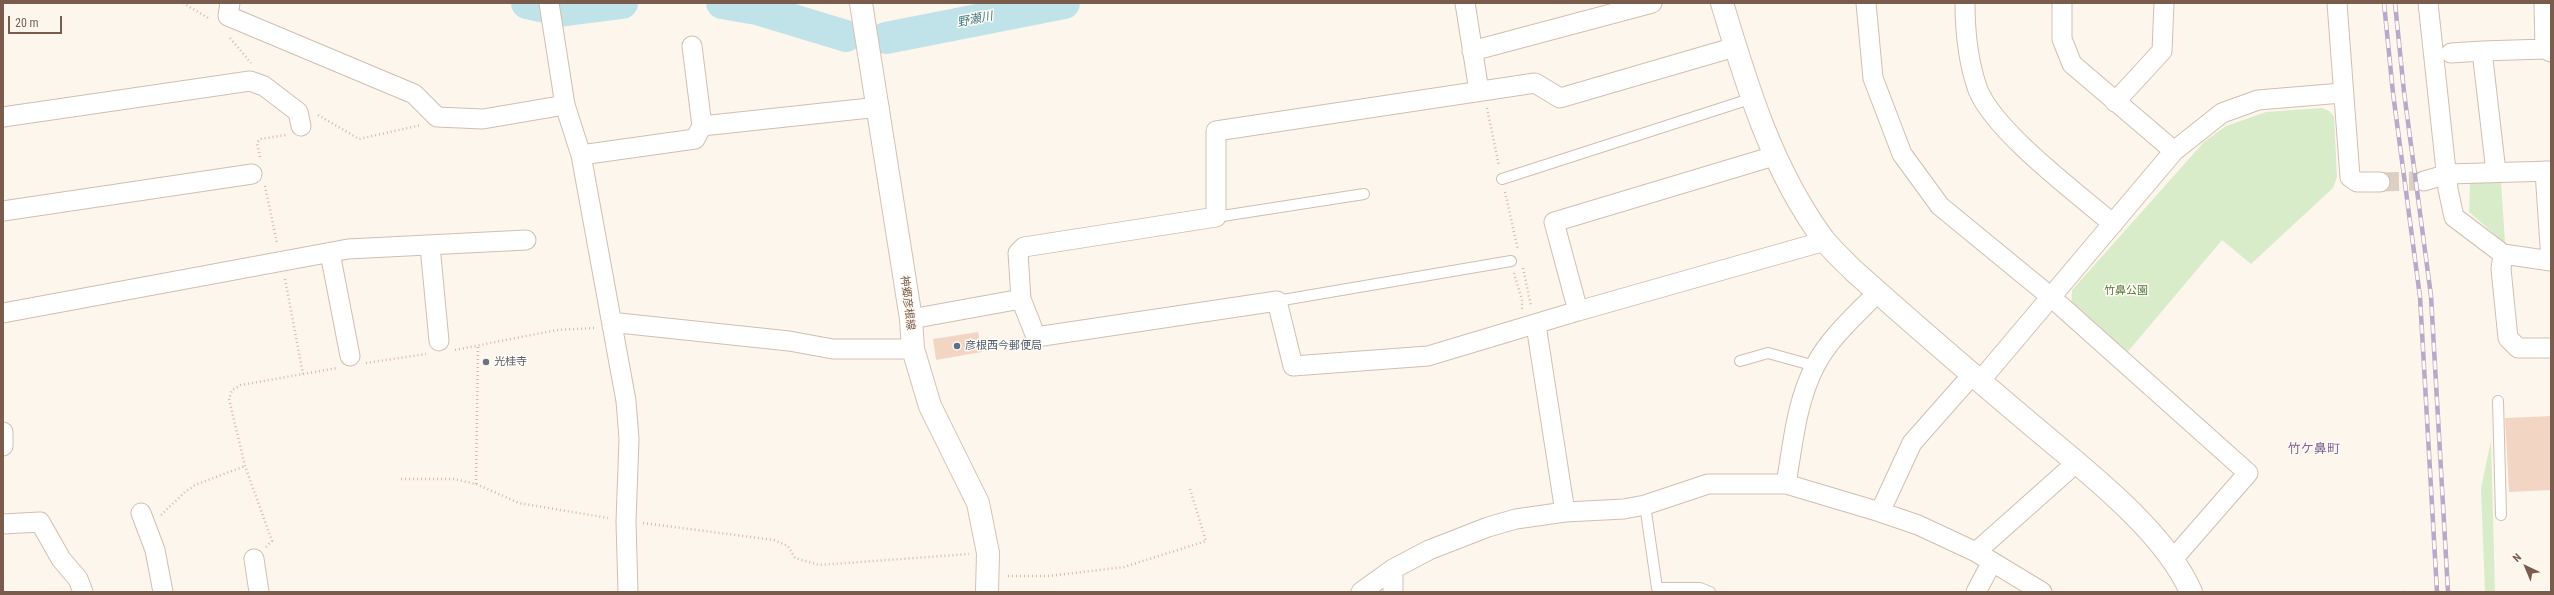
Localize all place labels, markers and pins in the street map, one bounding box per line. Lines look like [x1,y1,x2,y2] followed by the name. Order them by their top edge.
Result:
[965,339,1042,353] place label: 彦根西今郵便局
[952,341,962,351] marker: 彦根西今郵便局
[494,355,527,369] place label: 光桂寺
[481,357,491,367] marker: 光桂寺

